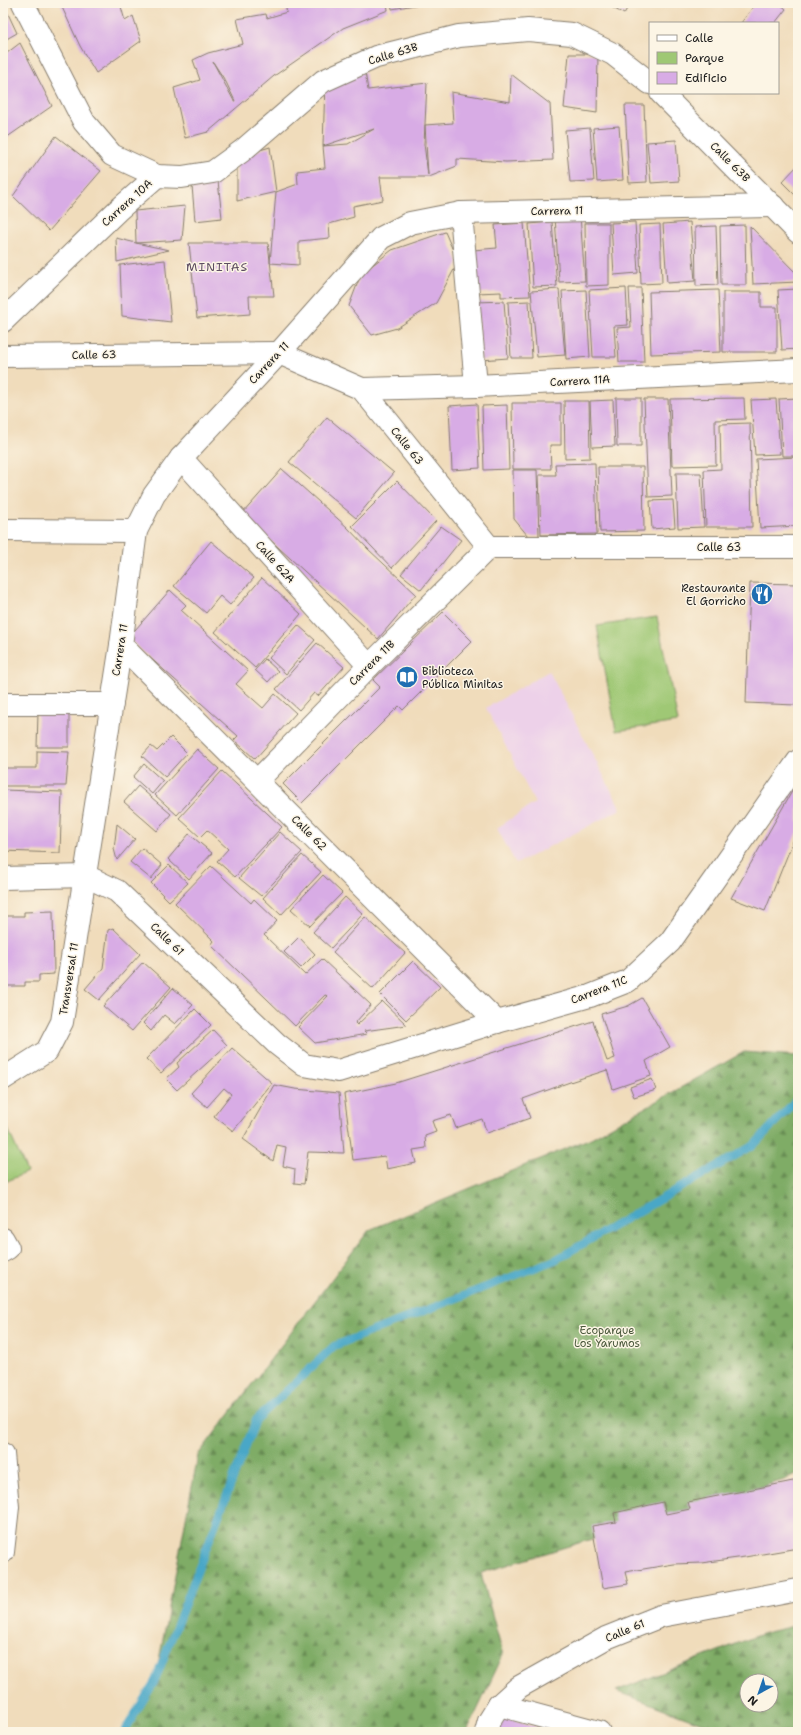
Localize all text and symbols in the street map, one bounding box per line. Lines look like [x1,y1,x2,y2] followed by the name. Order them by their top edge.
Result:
[649,22,779,94] legend
[685,30,714,46] text: Calle
[366,39,420,69] street label: Calle 63B
[685,50,724,66] text: Parque
[685,70,727,86] text: Edificio
[707,139,754,186] street label: Calle 63B
[98,176,156,230] street label: Carrera 10A
[531,203,583,219] street label: Carrera 11
[186,259,248,275] district label: MINITAS
[246,339,292,387] street label: Carrera 11
[72,347,116,363] street label: Calle 63
[550,372,611,390] street label: Carrera 11A
[387,424,427,468] street label: Calle 63
[252,538,298,586] street label: Calle 62A
[697,540,741,555] street label: Calle 63
[681,581,746,609] place label: Restaurante El Gorricho
[749,581,775,607] restaurant icon: Restaurante El Gorricho
[108,623,132,677] street label: Carrera 11
[346,636,399,689] street label: Carrera 11B
[394,664,420,690] library icon: Biblioteca Pública Minitas
[422,664,503,692] place label: Biblioteca Pública Minitas
[288,812,330,854] street label: Calle 62
[147,919,187,959] street label: Calle 61
[56,942,82,1016] street label: Transversal 11
[569,972,630,1008] street label: Carrera 11C
[574,1323,640,1351] park label: Ecoparque Los Yarumos
[603,1616,647,1646] street label: Calle 61
[739,1673,779,1713] north arrow
[745,1692,761,1709] text: N

